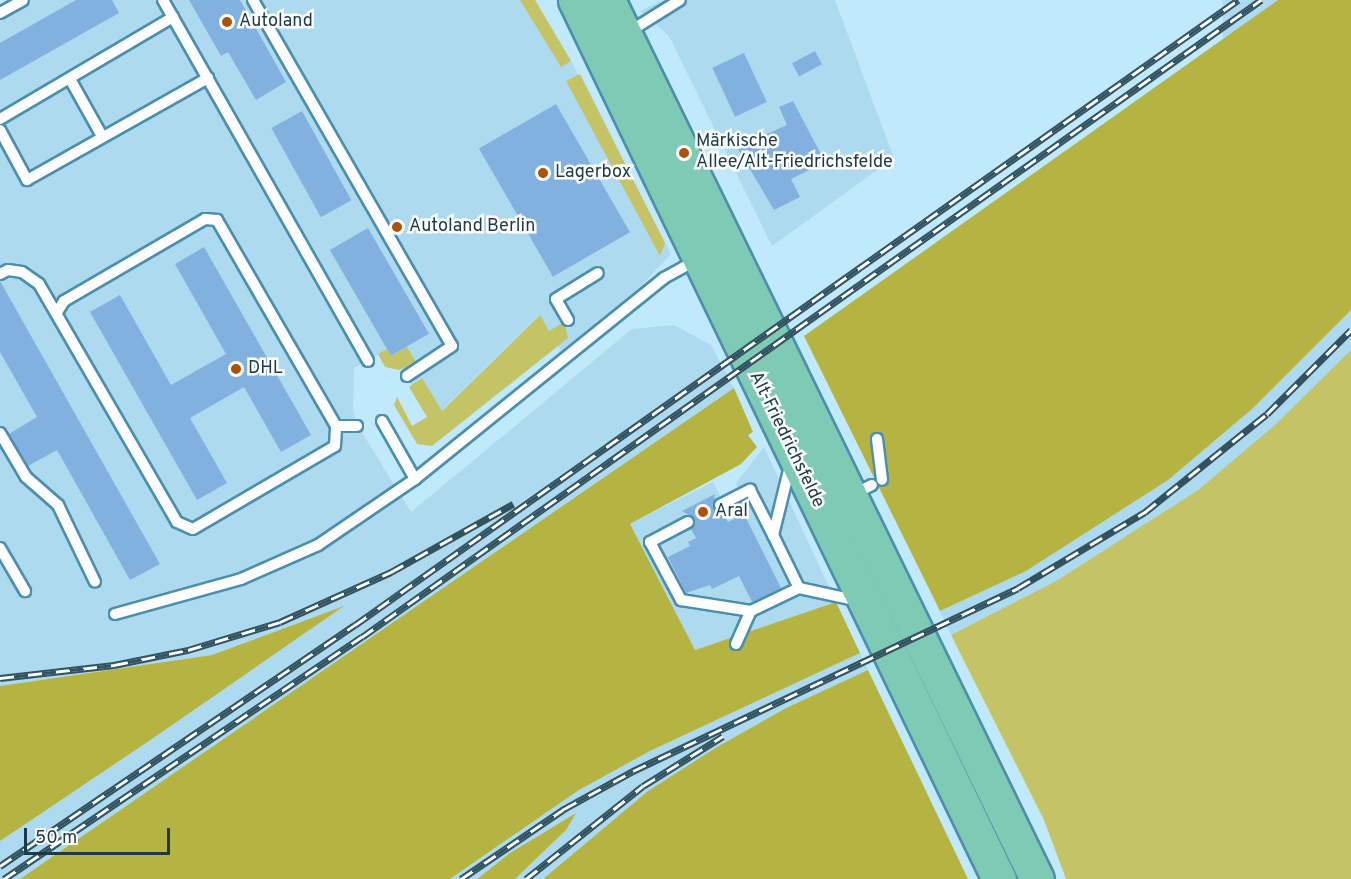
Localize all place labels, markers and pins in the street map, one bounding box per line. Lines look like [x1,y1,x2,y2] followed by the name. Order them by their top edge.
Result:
[239,11,313,33] place label: Autoland
[220,15,234,29] marker: Autoland
[696,132,893,174] place label: Märkische Allee/Alt-Friedrichsfelde
[677,146,691,160] marker: Märkische Allee/Alt-Friedrichsfelde
[555,162,631,184] place label: Lagerbox
[536,166,550,180] marker: Lagerbox
[409,216,535,238] place label: Autoland Berlin
[390,220,404,234] marker: Autoland Berlin
[248,358,283,380] place label: DHL
[229,362,243,376] marker: DHL
[715,501,748,523] place label: Aral
[696,505,710,519] marker: Aral

